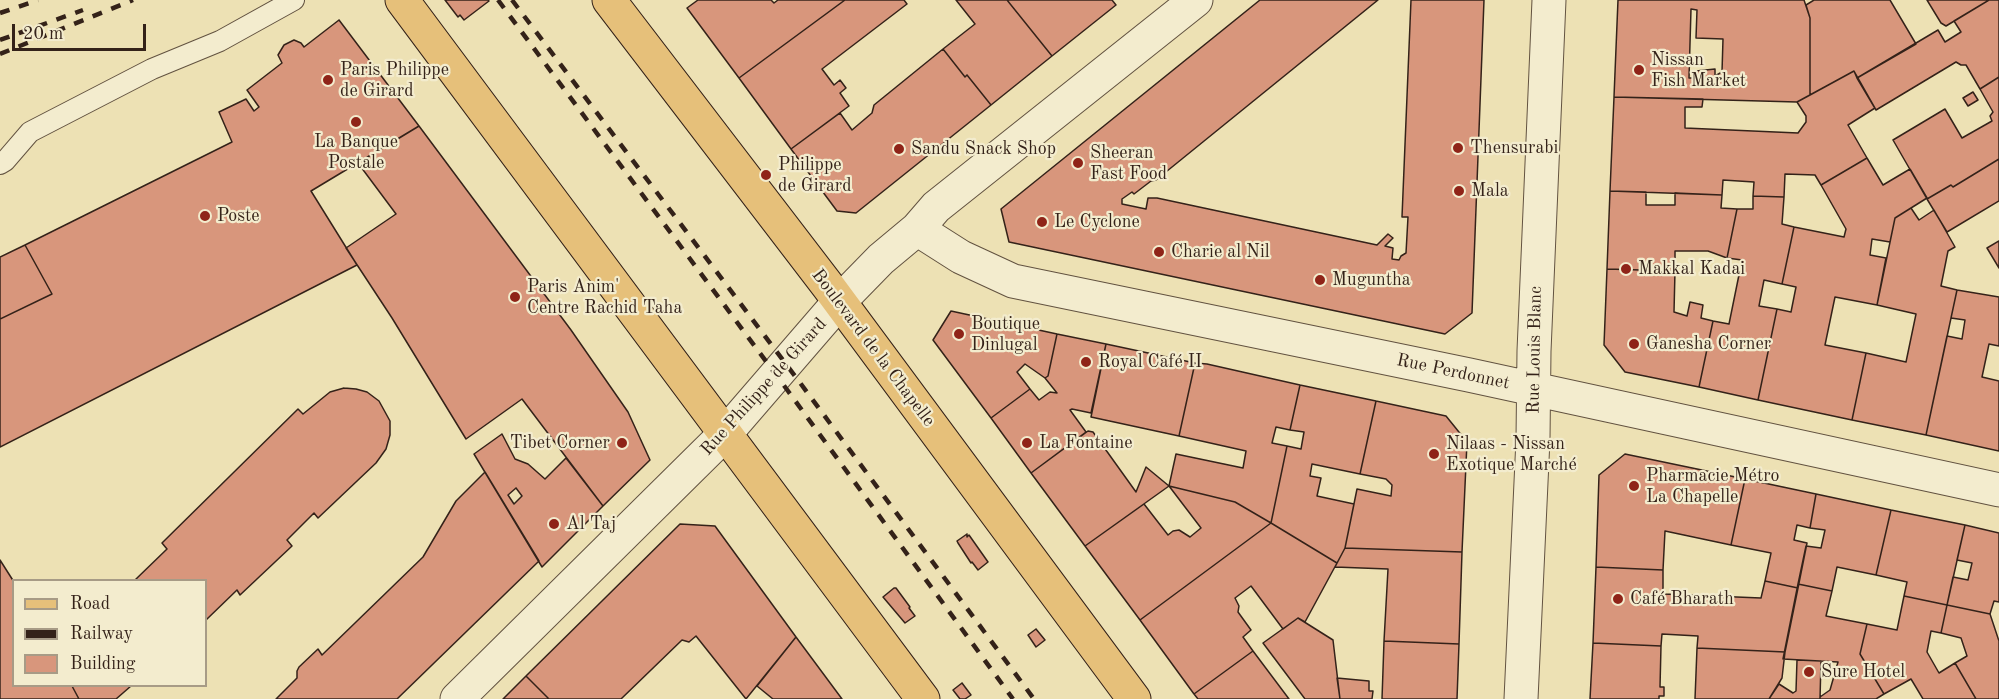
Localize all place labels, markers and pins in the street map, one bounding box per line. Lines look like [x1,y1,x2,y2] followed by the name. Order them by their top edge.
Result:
[1651,49,1746,92] place label: Nissan Fish Market
[340,59,449,101] place label: Paris Philippe de Girard
[1632,63,1646,77] marker: Nissan Fish Market
[321,73,335,87] marker: Paris Philippe de Girard
[349,115,363,129] marker: La Banque Postale
[314,131,398,174] place label: La Banque Postale
[1470,137,1558,159] place label: Thensurabi
[911,138,1056,160] place label: Sandu Snack Shop
[1451,141,1465,155] marker: Thensurabi
[892,142,906,156] marker: Sandu Snack Shop
[1090,142,1167,184] place label: Sheeran Fast Food
[778,154,852,196] place label: Philippe de Girard
[1071,156,1085,170] marker: Sheeran Fast Food
[759,168,773,182] marker: Philippe de Girard
[1471,180,1509,202] place label: Mala
[1452,184,1466,198] marker: Mala
[217,205,260,227] place label: Poste
[198,209,212,223] marker: Poste
[1054,211,1140,233] place label: Le Cyclone
[1035,215,1049,229] marker: Le Cyclone
[1171,241,1270,263] place label: Charie al Nil
[1152,245,1166,259] marker: Charie al Nil
[1638,258,1745,280] place label: Makkal Kadai
[1619,262,1633,276] marker: Makkal Kadai
[1332,269,1411,291] place label: Muguntha
[1313,273,1327,287] marker: Muguntha
[527,276,682,318] place label: Paris Anim' Centre Rachid Taha
[508,290,522,304] marker: Paris Anim' Centre Rachid Taha
[971,313,1040,356] place label: Boutique Dinlugal
[952,327,966,341] marker: Boutique Dinlugal
[1646,333,1771,355] place label: Ganesha Corner
[1627,337,1641,351] marker: Ganesha Corner
[1098,351,1202,373] place label: Royal Café II
[1079,355,1093,369] marker: Royal Café II
[510,432,610,454] place label: Tibet Corner
[1039,432,1133,454] place label: La Fontaine
[1446,433,1577,476] place label: Nilaas - Nissan Exotique Marché
[615,436,629,450] marker: Tibet Corner
[1020,436,1034,450] marker: La Fontaine
[1427,447,1441,461] marker: Nilaas - Nissan Exotique Marché
[1646,465,1779,508] place label: Pharmacie Métro La Chapelle
[1627,479,1641,493] marker: Pharmacie Métro La Chapelle
[566,513,616,535] place label: Al Taj
[547,517,561,531] marker: Al Taj
[1630,588,1734,610] place label: Café Bharath
[1611,592,1625,606] marker: Café Bharath
[1821,661,1905,683] place label: Sure Hotel
[1802,665,1816,679] marker: Sure Hotel

